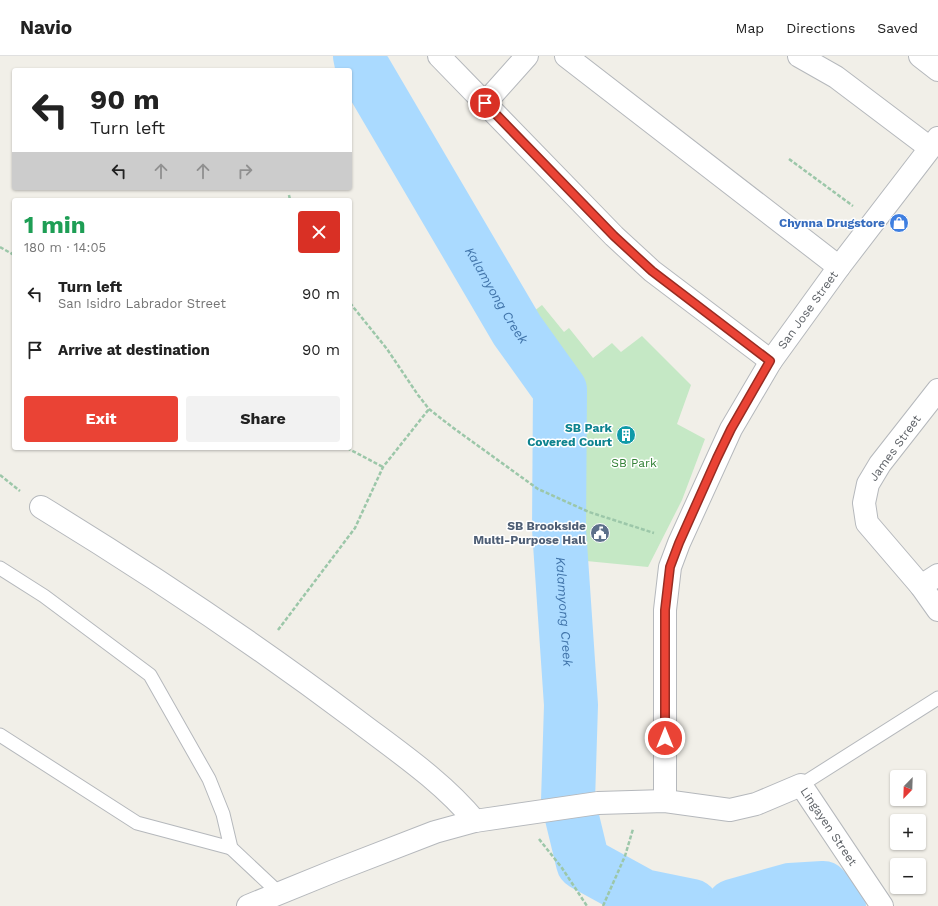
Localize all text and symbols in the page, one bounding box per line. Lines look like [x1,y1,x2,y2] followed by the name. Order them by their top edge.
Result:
[20,16,72,39] text: Navio
[736,20,764,36] text: Map
[786,20,855,36] text: Directions
[877,20,918,36] text: Saved
[90,83,160,116] text: 90 m
[24,84,76,136] icon: left
[468,86,502,120] pin
[474,92,496,114] icon: arrive
[90,117,165,138] text: Turn left
[108,160,130,182] icon: left
[150,160,172,182] icon: ahead
[192,160,214,182] icon: ahead
[234,160,256,182] icon: right
[24,211,86,239] text: 1 min
[298,211,340,253] button: close
[888,212,910,234] shop icon: Chynna Drugstore
[779,216,885,230] place label: Chynna Drugstore
[24,240,106,255] text: 180 m · 14:05
[462,244,532,347] water label: Kalamyong Creek
[775,268,841,352] street label: San Jose Street
[58,278,122,296] text: Turn left
[24,283,46,305] icon: left
[302,285,340,303] text: 90 m
[58,296,226,311] text: San Isidro Labrador Street
[24,339,46,361] icon: arrive
[58,341,210,359] text: Arrive at destination
[302,341,340,359] text: 90 m
[24,396,178,442] button: Exit
[186,396,340,442] button: Share
[866,412,924,484] street label: James Street
[527,421,613,449] place label: SB Park Covered Court
[615,424,637,446] building icon: SB Park Covered Court
[611,456,657,470] park label: SB Park
[473,519,586,547] place label: SB Brookside Multi-Purpose Hall
[589,522,611,544] public building icon: SB Brookside Multi-Purpose Hall
[553,556,576,668] water label: Kalamyong Creek
[644,717,686,759] position arrow
[890,770,926,806] north arrow
[890,770,926,894] map controls
[797,785,860,868] street label: Lingayen Street
[890,814,926,850] button: +
[890,858,926,894] button: −

